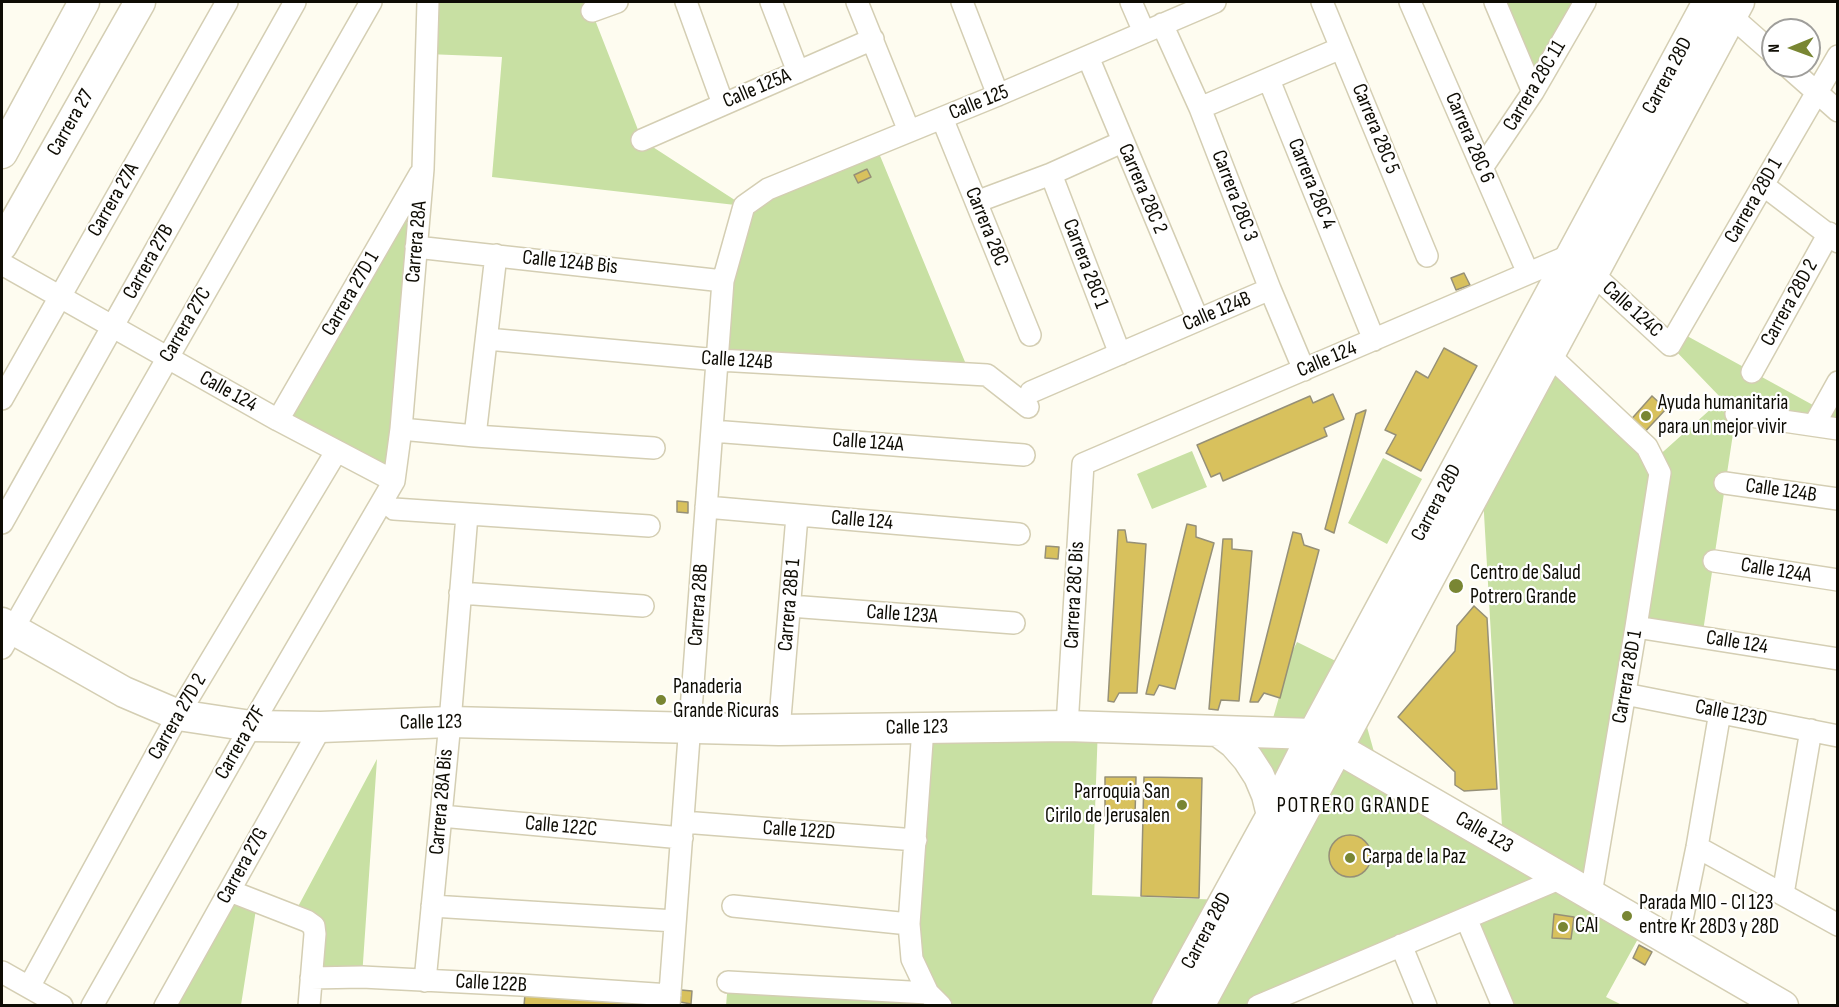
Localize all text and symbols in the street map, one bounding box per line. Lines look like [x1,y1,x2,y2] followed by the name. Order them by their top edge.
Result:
[1761,18,1821,78] north arrow
[1637,33,1699,119] street label: Carrera 28D
[1498,36,1572,136] street label: Carrera 28C 11
[1765,44,1784,53] text: N
[719,64,795,114] street label: Calle 125A
[945,80,1013,126] street label: Calle 125
[1346,80,1404,178] street label: Carrera 28C 5
[42,85,100,161] street label: Carrera 27
[1439,89,1499,187] street label: Carrera 28C 6
[1281,135,1341,233] street label: Carrera 28C 4
[1112,140,1172,238] street label: Carrera 28C 2
[1205,147,1263,245] street label: Carrera 28C 3
[1720,154,1788,248] street label: Carrera 28D 1
[83,159,145,241] street label: Carrera 27A
[959,184,1013,270] street label: Carrera 28C
[401,200,433,284] street label: Carrera 28A
[1056,216,1114,312] street label: Carrera 28C 1
[118,220,180,304] street label: Carrera 27B
[521,245,619,281] street label: Calle 124B Bis
[317,247,385,341] street label: Carrera 27D 1
[1756,255,1824,351] street label: Carrera 28D 2
[1597,276,1667,344] street label: Calle 124C
[155,283,217,367] street label: Carrera 27C
[1179,286,1255,338] street label: Calle 124B
[1293,336,1361,384] street label: Calle 124
[700,346,774,376] street label: Calle 124B
[195,366,261,418] street label: Calle 124
[1658,391,1788,441] place label: Ayuda humanitaria para un mejor vivir
[1639,409,1653,423] marker: Ayuda humanitaria para un mejor vivir
[832,428,904,458] street label: Calle 124A
[1406,460,1468,546] street label: Carrera 28D
[1744,474,1818,508] street label: Calle 124B
[830,506,894,536] street label: Calle 124
[1060,541,1090,649] street label: Carrera 28C Bis
[1739,553,1813,589] street label: Calle 124A
[773,558,807,652] street label: Carrera 28B 1
[1470,561,1581,611] place label: Centro de Salud Potrero Grande
[684,563,714,647] street label: Carrera 28B
[1447,577,1465,595] marker: Centro de Salud Potrero Grande
[865,600,939,630] street label: Calle 123A
[1704,626,1770,660] street label: Calle 124
[1607,628,1649,726] street label: Carrera 28D 1
[143,670,213,764] street label: Carrera 27D 2
[673,675,779,725] place label: Panaderia Grande Ricuras
[654,693,668,707] marker: Panaderia Grande Ricuras
[1693,695,1769,733] street label: Calle 123D
[210,702,272,784] street label: Carrera 27F
[399,710,463,736] street label: Calle 123
[885,715,949,741] street label: Calle 123
[425,748,459,856] street label: Carrera 28A Bis
[1045,780,1170,830] place label: Parroquia San Cirilo de Jerusalen
[1277,793,1431,819] district label: POTRERO GRANDE
[1175,798,1189,812] marker: Parroquia San Cirilo de Jerusalen
[1451,806,1517,860] street label: Calle 123
[524,811,598,843] street label: Calle 122C
[762,816,836,846] street label: Calle 122D
[212,824,274,908] street label: Carrera 27G
[1362,845,1466,871] place label: Carpa de la Paz
[1343,851,1357,865] marker: Carpa de la Paz
[1176,888,1238,974] street label: Carrera 28D
[1639,891,1779,941] place label: Parada MIO - Cl 123 entre Kr 28D3 y 28D
[1620,909,1634,923] marker: Parada MIO - Cl 123 entre Kr 28D3 y 28D
[1575,914,1598,940] place label: CAI
[1556,920,1570,934] marker: CAI
[455,970,527,998] street label: Calle 122B

